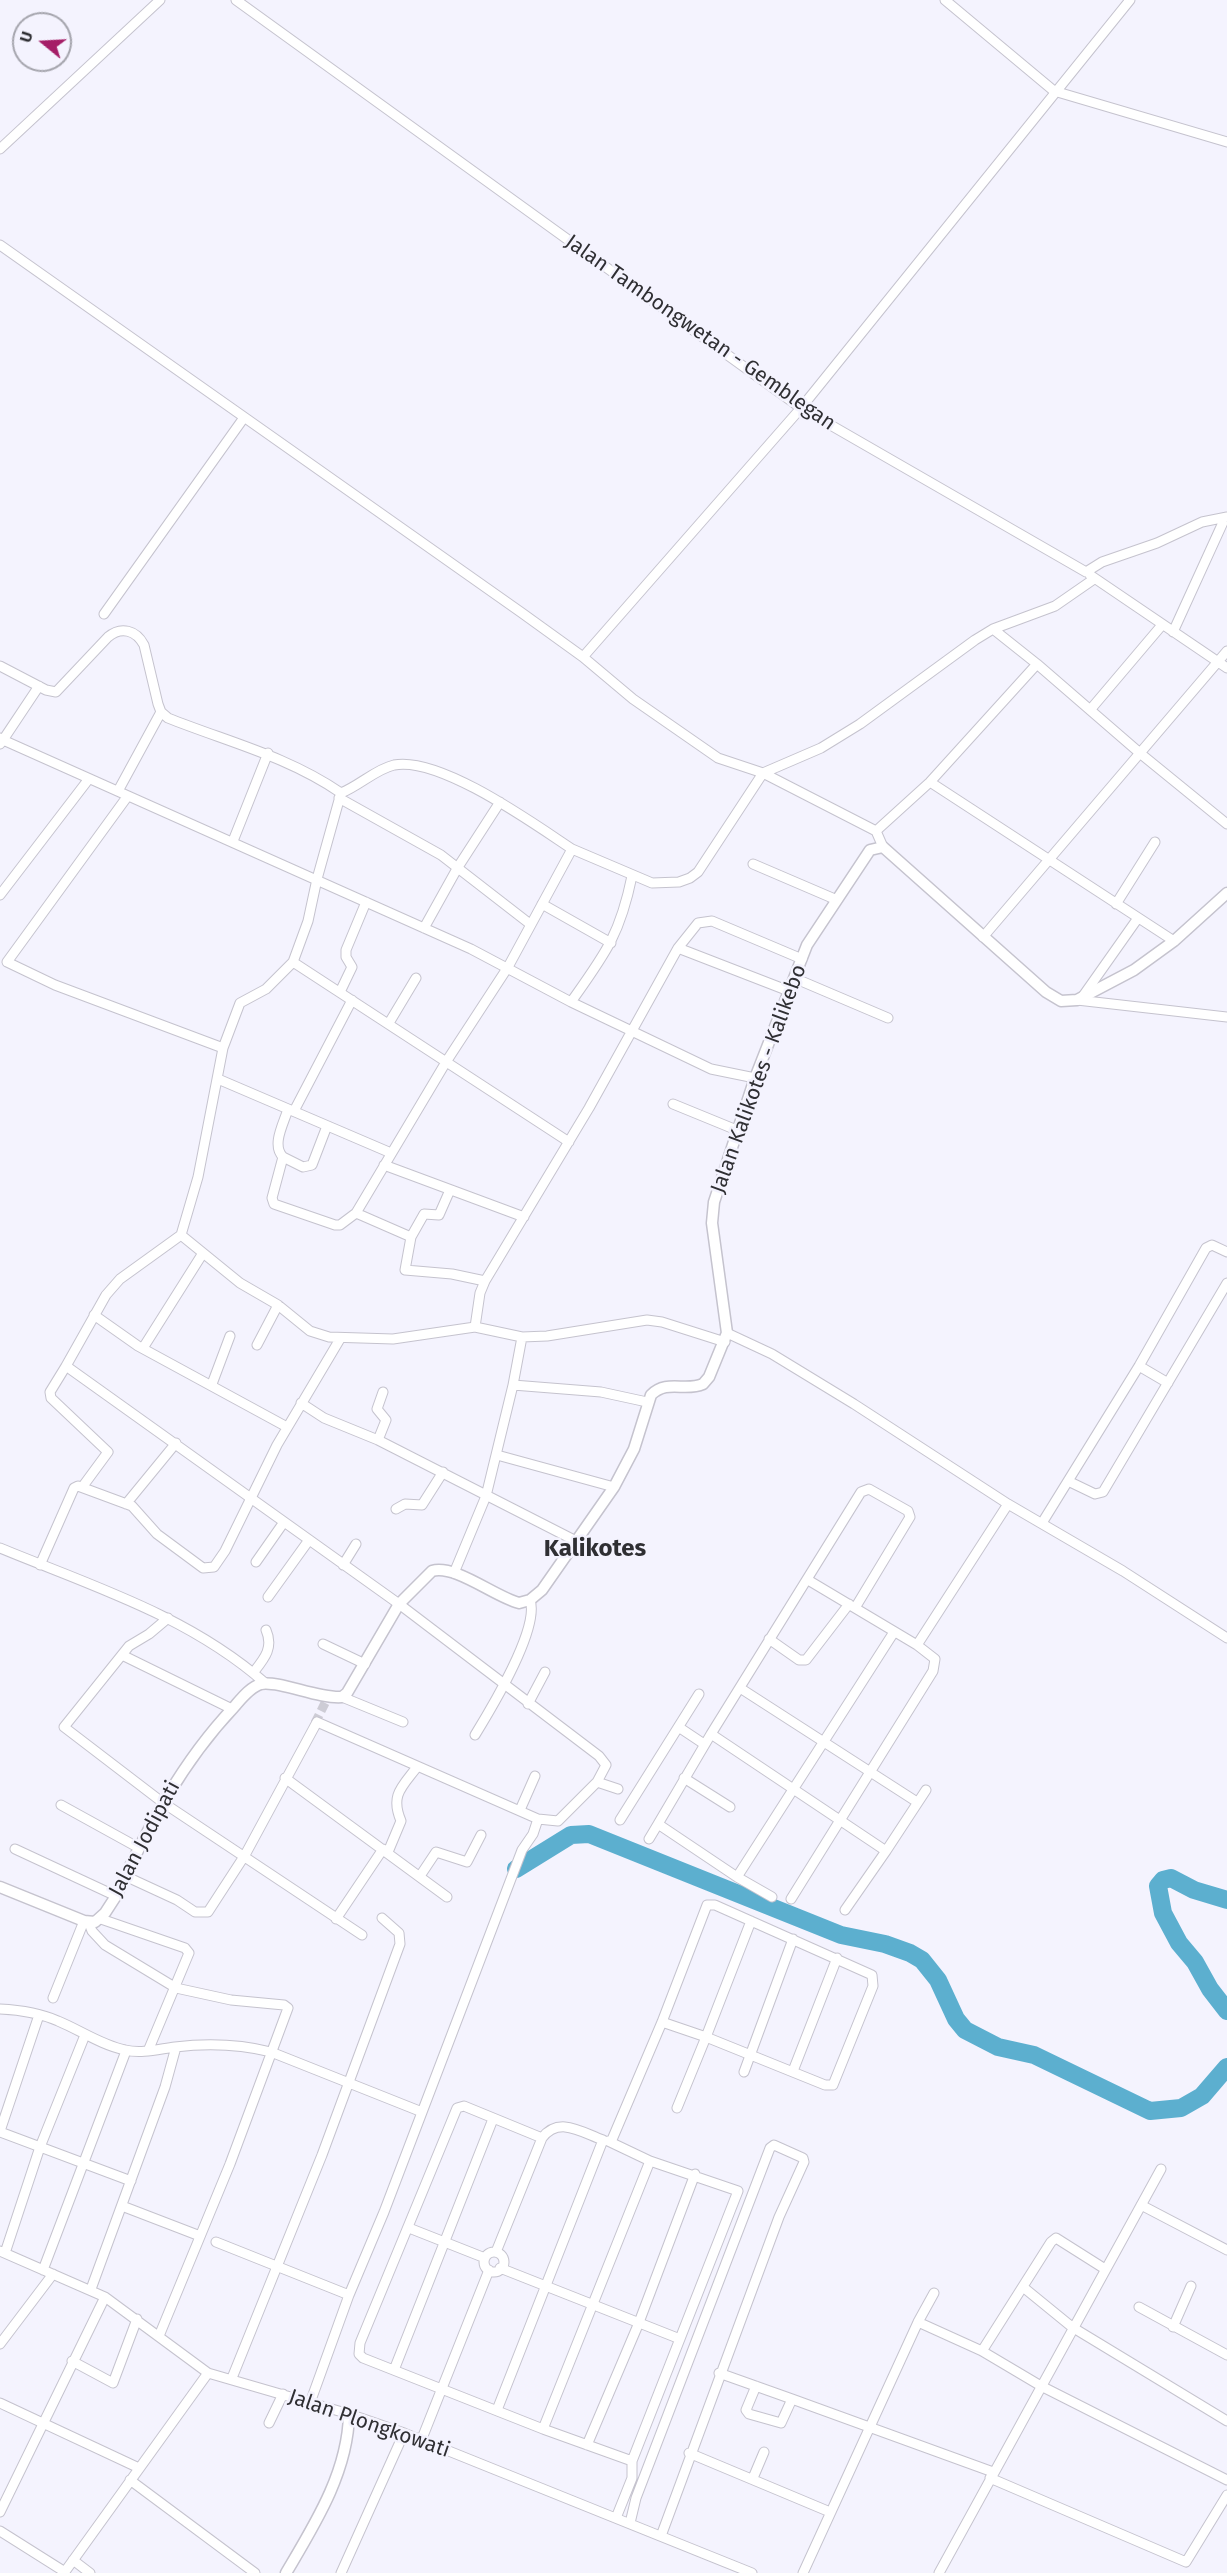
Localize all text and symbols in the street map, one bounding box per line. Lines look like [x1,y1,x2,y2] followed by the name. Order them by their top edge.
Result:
[12,12,72,72] north arrow
[16,29,37,45] text: U
[560,230,840,436] street label: Jalan Tambongwetan - Gemblegan
[706,961,812,1197] street label: Jalan Kalikotes - Kalikebo
[544,1535,646,1563] district label: Kalikotes
[104,1777,186,1901] street label: Jalan Jodipati
[285,2385,453,2463] street label: Jalan Plongkowati

